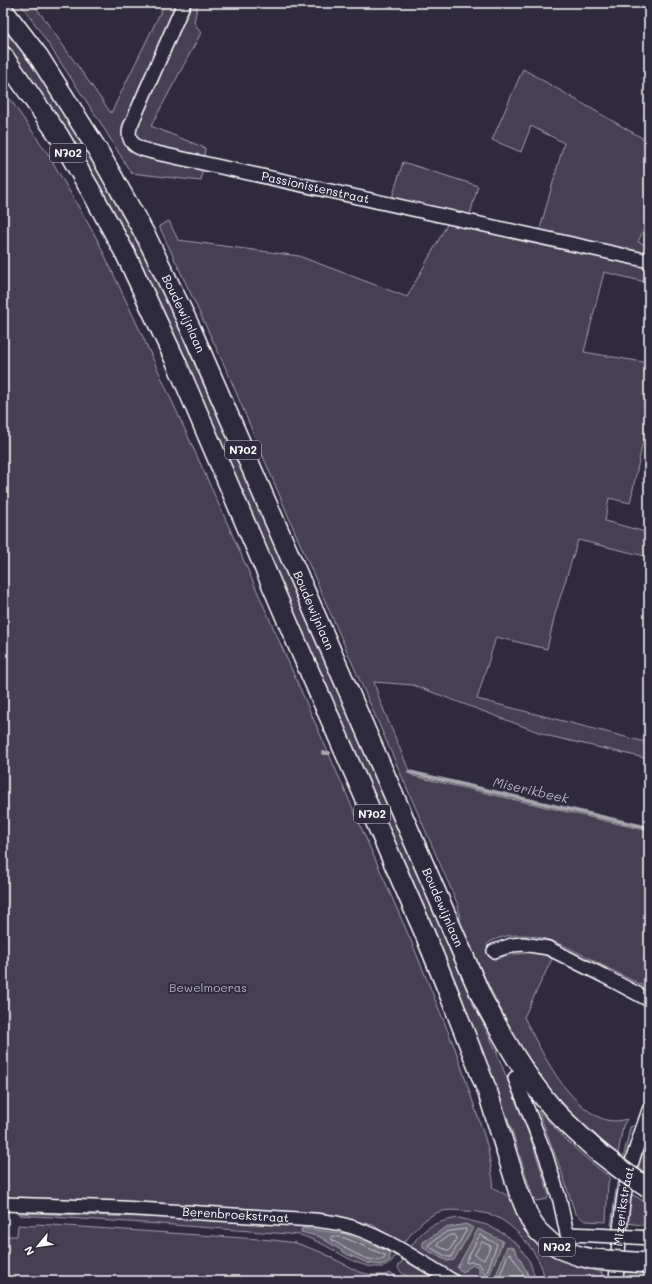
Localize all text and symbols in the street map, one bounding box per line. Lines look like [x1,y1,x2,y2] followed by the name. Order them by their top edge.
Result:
[50,144,86,162] road number: N702
[260,167,371,206] street label: Passionistenstraat
[159,272,209,355] street label: Boudewijnlaan
[225,441,261,459] road number: N702
[290,568,339,652] street label: Boudewijnlaan
[491,773,572,807] water label: Miserikbeek
[354,805,390,823] road number: N702
[419,865,468,949] street label: Boudewijnlaan
[169,979,247,995] park label: Bewelmoeras
[609,1164,637,1247] street label: Mizerikstraat
[182,1203,290,1225] street label: Berenbroekstraat
[18,1226,58,1266] north arrow
[539,1238,575,1256] road number: N702
[20,1244,37,1258] text: N

